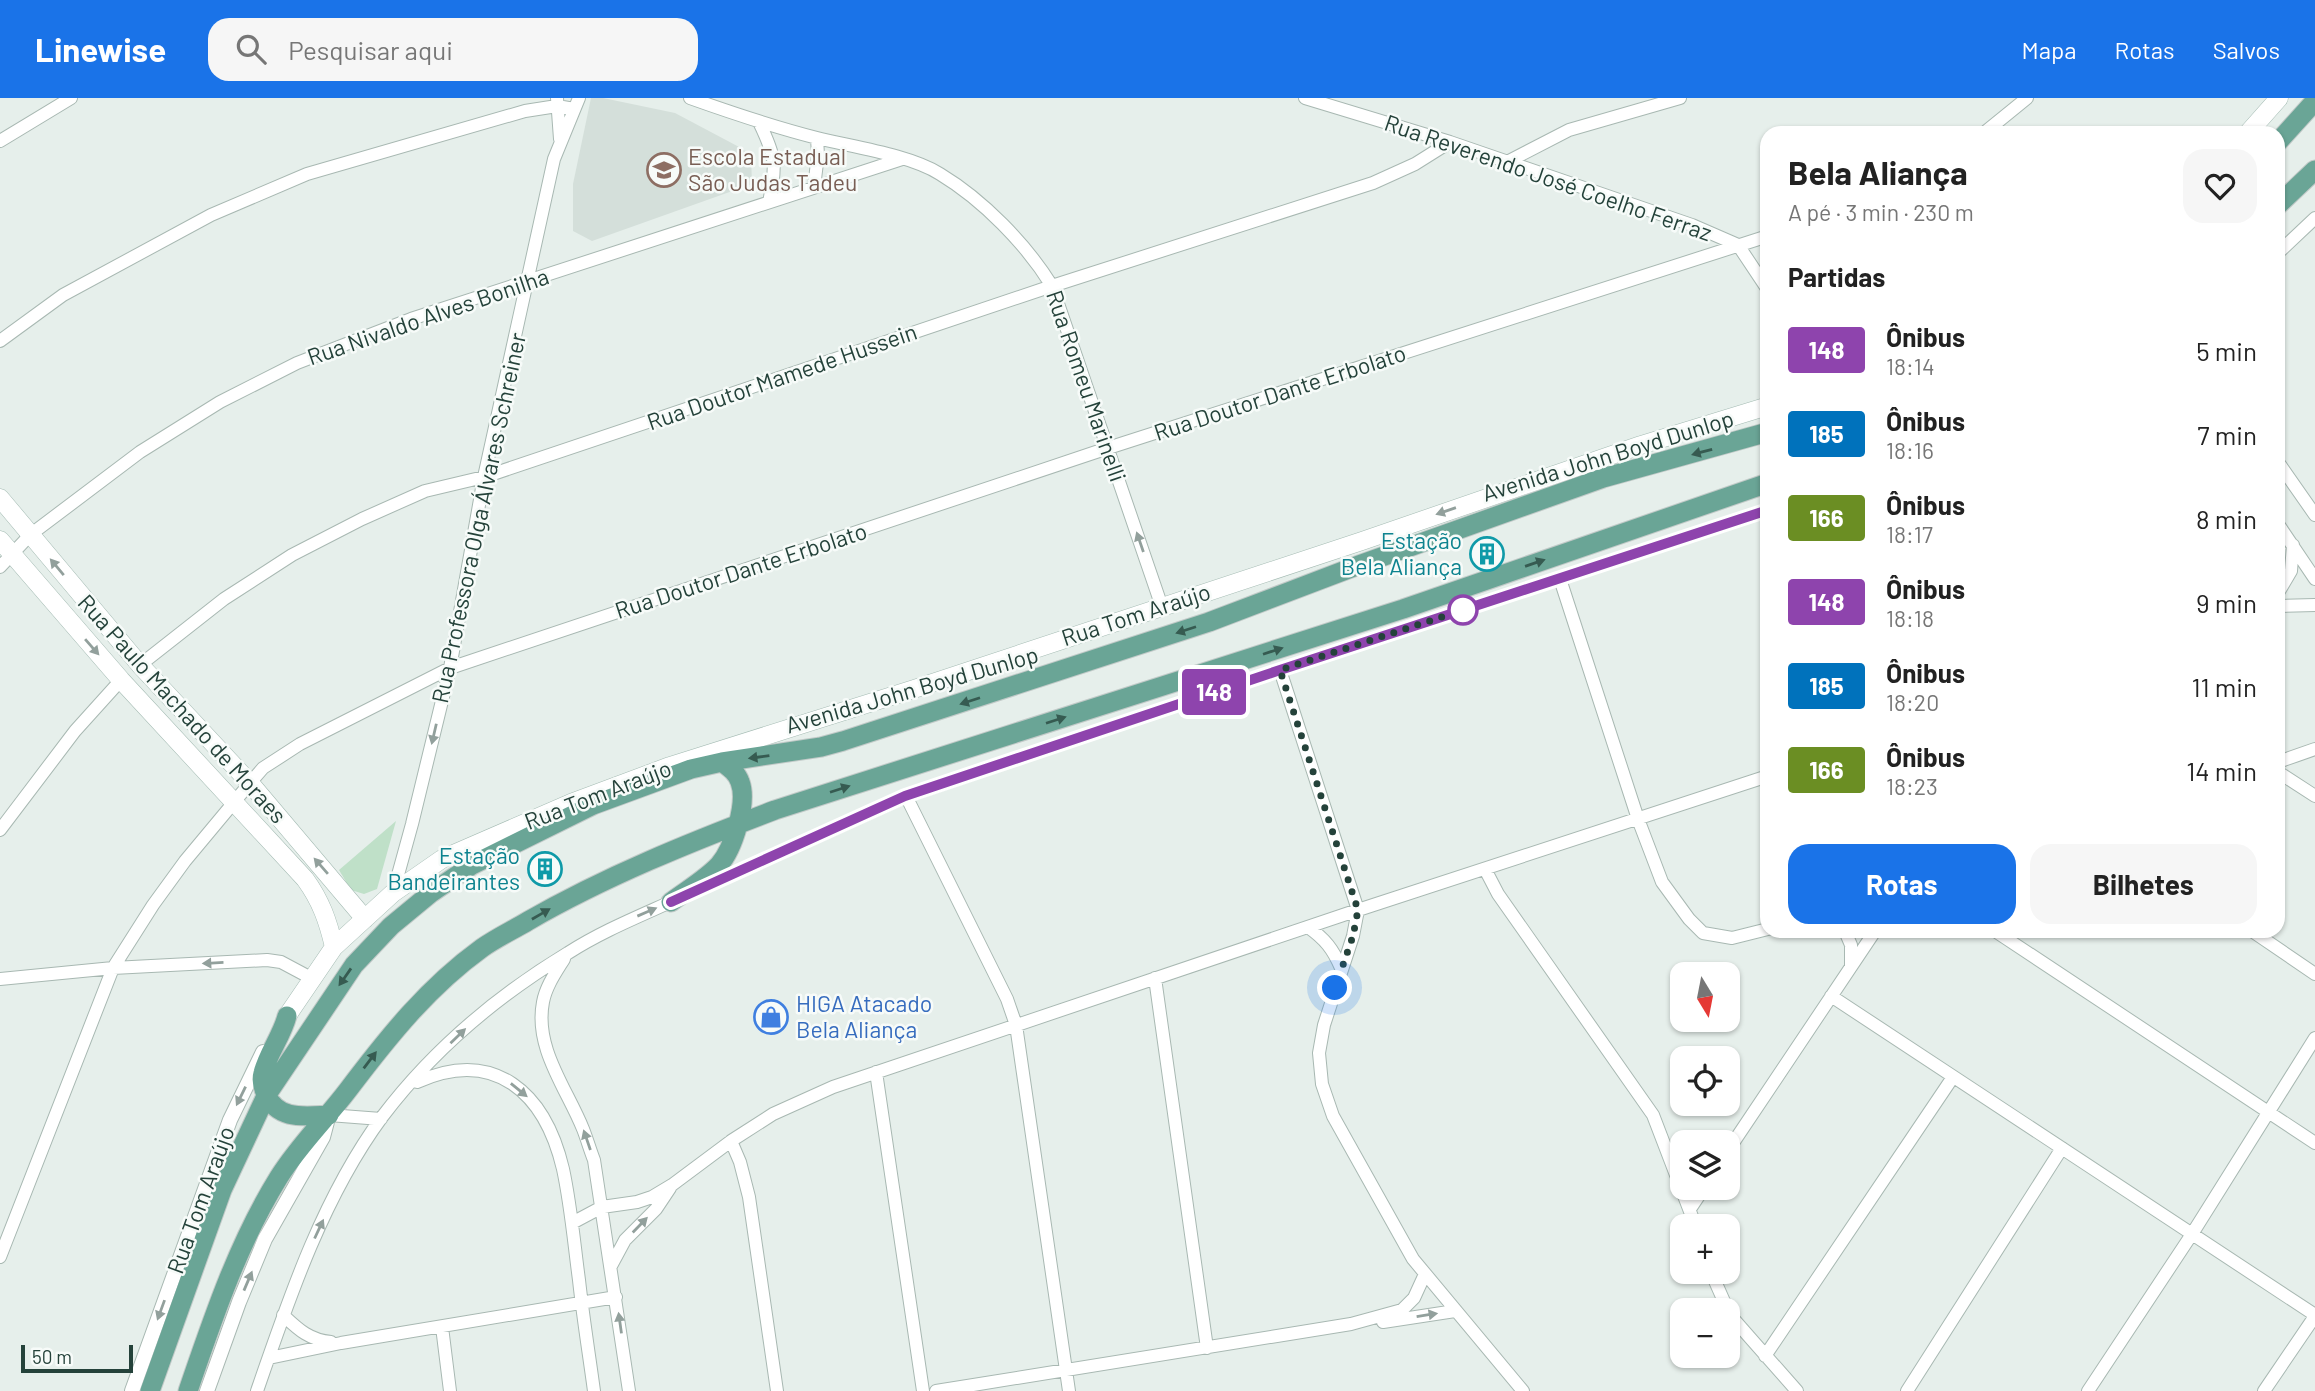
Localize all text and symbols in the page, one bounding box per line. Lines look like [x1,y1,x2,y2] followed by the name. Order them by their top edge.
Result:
[208,18,698,81] search box
[35,29,166,69] text: Linewise
[232,30,270,68] icon: search
[288,34,453,65] text: Pesquisar aqui
[2022,35,2077,64] text: Mapa
[2115,35,2175,64] text: Rotas
[2213,35,2280,64] text: Salvos
[1381,108,1716,246] street label: Rua Reverendo José Coelho Ferraz
[688,142,857,196] place label: Escola Estadual São Judas Tadeu
[2183,149,2257,223] button: heart
[645,151,683,189] school or university icon: Escola Estadual São Judas Tadeu
[1788,152,1968,192] text: Bela Aliança
[1788,198,1974,226] text: A pé · 3 min · 230 m
[1788,261,1885,292] text: Partidas
[303,262,552,371] street label: Rua Nivaldo Alves Bonilha
[1041,286,1133,485] street label: Rua Romeu Marinelli
[643,317,920,435] street label: Rua Doutor Mamede Hussein
[1886,321,1965,352] text: Ônibus
[425,329,531,706] street label: Rua Professora Olga Álvares Schreiner
[1809,335,1845,364] text: 148
[2196,335,2257,366] text: 5 min
[1150,338,1409,446] street label: Rua Doutor Dante Erbolato
[1886,352,1935,380] text: 18:14
[1479,403,1737,507] street label: Avenida John Boyd Dunlop
[1886,405,1965,436] text: Ônibus
[1809,419,1844,448] text: 185
[2197,419,2257,450] text: 7 min
[1886,436,1934,464] text: 18:16
[1691,447,1713,458] one-way arrow
[1886,489,1965,520] text: Ônibus
[1809,503,1844,532] text: 166
[2196,503,2257,534] text: 8 min
[1436,506,1457,517] one-way arrow
[611,516,870,624] street label: Rua Doutor Dante Erbolato
[1886,520,1933,548] text: 18:17
[1341,526,1462,580] place label: Estação Bela Aliança
[1134,532,1145,553] one-way arrow
[1468,535,1506,573] building icon: Estação Bela Aliança
[1525,557,1546,568] one-way arrow
[49,558,65,576] one-way arrow
[1886,573,1965,604] text: Ônibus
[1058,577,1214,651] street label: Rua Tom Araújo
[1809,587,1845,616] text: 148
[2196,587,2257,618] text: 9 min
[73,588,293,829] street label: Rua Paulo Machado de Moraes
[1448,595,1478,625] unlabelled marker
[1886,604,1934,632] text: 18:18
[1176,625,1197,636] one-way arrow
[84,638,100,656] one-way arrow
[782,640,1041,739] street label: Avenida John Boyd Dunlop
[1263,645,1284,656] one-way arrow
[1886,657,1965,688] text: Ônibus
[1174,669,1254,715] line badge: 148
[1809,671,1844,700] text: 185
[2191,671,2257,702] text: 11 min
[1196,677,1232,706] text: 148
[1886,688,1939,716] text: 18:20
[959,696,980,706] one-way arrow
[1046,714,1067,725] one-way arrow
[428,724,439,746] one-way arrow
[1886,741,1965,772] text: Ônibus
[747,752,769,763] one-way arrow
[520,753,675,835] street label: Rua Tom Araújo
[1809,755,1844,784] text: 166
[2186,755,2257,786] text: 14 min
[1886,772,1938,800] text: 18:23
[829,784,850,794] one-way arrow
[387,841,520,895] place label: Estação Bandeirantes
[1788,844,2016,924] button: Rotas
[2030,844,2257,924] button: Bilhetes
[526,850,564,888] building icon: Estação Bandeirantes
[313,857,329,875] one-way arrow
[637,906,657,918] one-way arrow
[532,908,551,920] one-way arrow
[202,957,224,968] one-way arrow
[1670,962,1740,1032] north arrow
[1670,962,1740,1368] map controls
[338,968,352,986] one-way arrow
[1317,970,1352,1005] your location
[796,989,932,1043] place label: HIGA Atacado Bela Aliança
[752,998,790,1036] shop icon: HIGA Atacado Bela Aliança
[449,1029,466,1045] one-way arrow
[1670,1046,1740,1116] button: locate
[363,1051,377,1069] one-way arrow
[510,1082,527,1097] one-way arrow
[235,1086,246,1107] one-way arrow
[160,1122,240,1277] street label: Rua Tom Araújo
[581,1130,592,1151] one-way arrow
[1670,1130,1740,1200] button: layers
[1670,1214,1740,1284] button: +
[632,1217,648,1234] one-way arrow
[313,1219,324,1239] one-way arrow
[242,1270,253,1291] one-way arrow
[1670,1298,1740,1368] button: −
[156,1299,167,1320] one-way arrow
[1416,1309,1438,1320] one-way arrow
[614,1312,625,1334] one-way arrow
[21,1342,133,1374] scale bar
[32,1345,72,1368] text: 50 m

